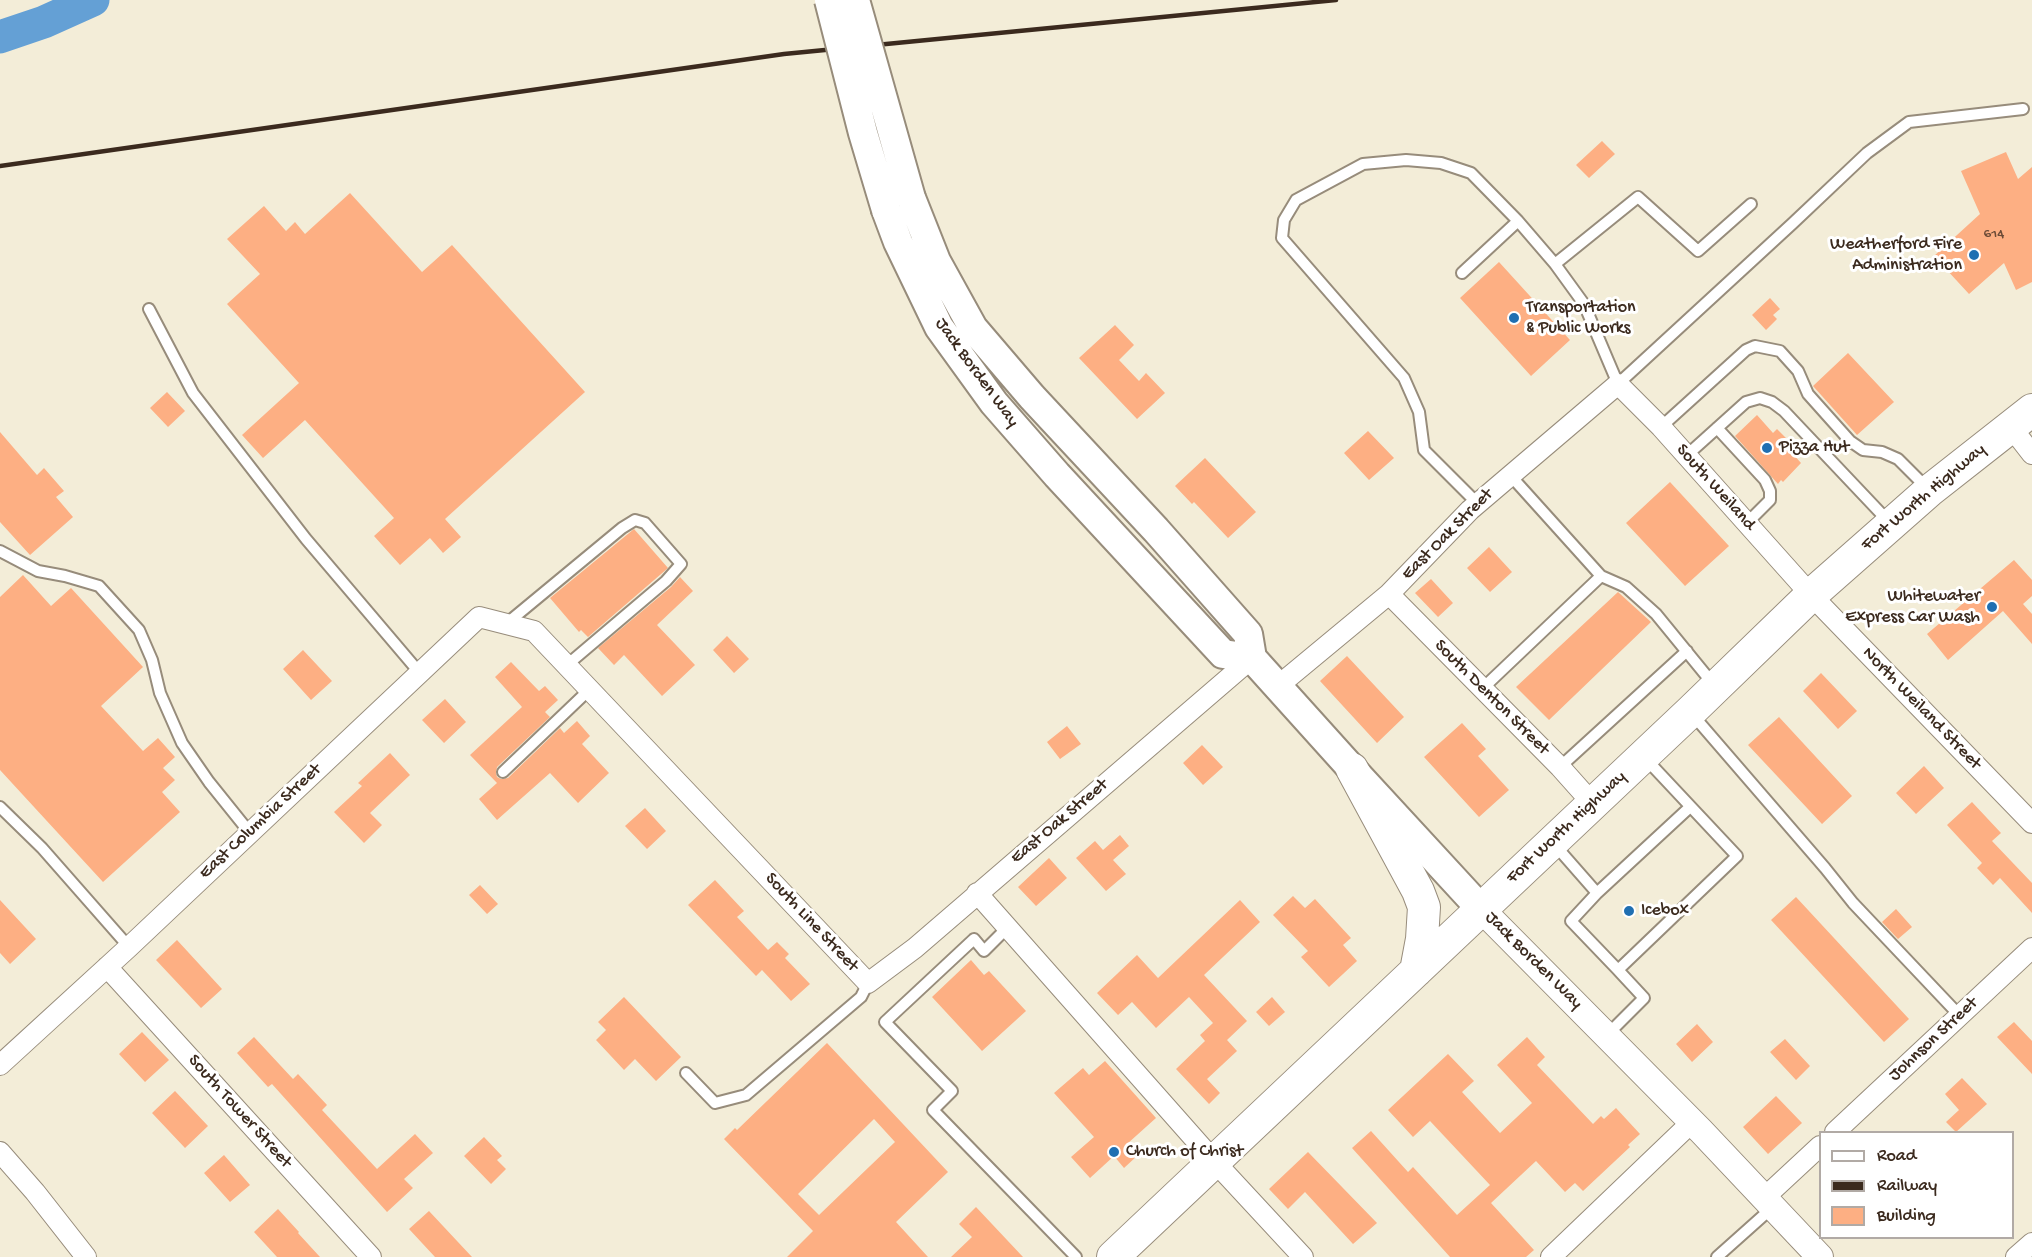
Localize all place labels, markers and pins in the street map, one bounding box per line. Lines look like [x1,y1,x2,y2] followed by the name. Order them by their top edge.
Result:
[1830,234,1962,276] place label: Weatherford Fire Administration
[1967,248,1981,262] marker: Weatherford Fire Administration
[1526,297,1636,340] place label: Transportation & Public Works
[1507,311,1521,325] marker: Transportation & Public Works
[1779,437,1849,459] place label: Pizza Hut
[1760,441,1774,455] marker: Pizza Hut
[1845,586,1980,628] place label: Whitewater Express Car Wash
[1985,600,1999,614] marker: Whitewater Express Car Wash
[1641,900,1689,922] place label: Icebox
[1622,904,1636,918] marker: Icebox
[1126,1141,1243,1163] place label: Church of Christ
[1107,1145,1121,1159] marker: Church of Christ

